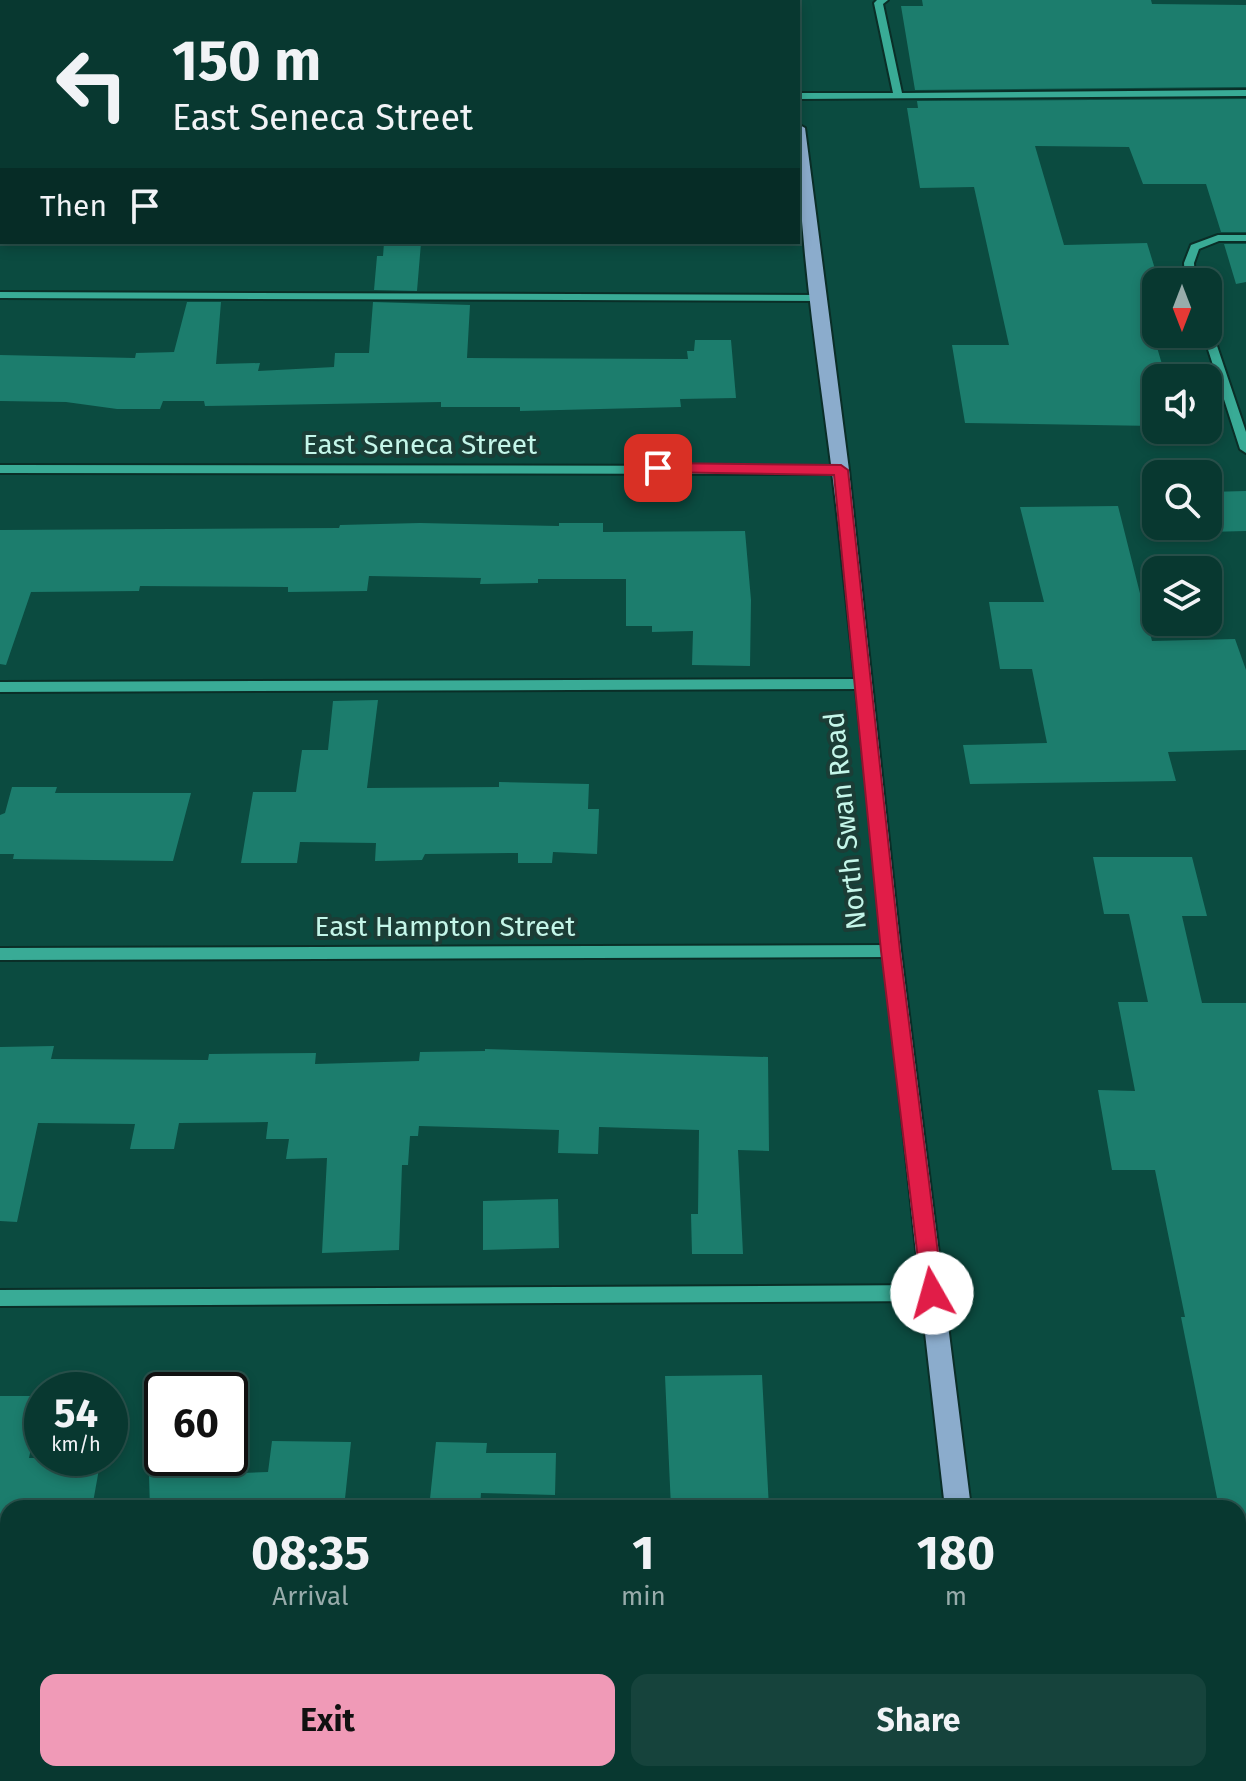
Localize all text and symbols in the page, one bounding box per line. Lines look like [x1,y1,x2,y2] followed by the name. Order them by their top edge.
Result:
[172,28,321,95] text: 150 m
[40,32,144,136] icon: left
[172,96,473,140] text: East Seneca Street
[123,184,167,228] icon: arrive
[40,188,107,224] text: Then
[1142,268,1222,348] north arrow
[1142,268,1222,636] map controls
[1142,364,1222,444] button: sound
[303,428,538,461] street label: East Seneca Street
[624,434,692,502] pin
[636,446,680,490] icon: arrive
[1142,460,1222,540] button: search
[1142,556,1222,636] button: layers
[817,710,873,932] street label: North Swan Road
[315,910,576,943] street label: East Hampton Street
[890,1251,974,1335] position arrow
[144,1372,248,1476] speed limit sign: 60
[54,1390,98,1438] text: 54
[51,1432,101,1456] text: km/h
[251,1524,370,1582] text: 08:35
[632,1524,654,1582] text: 1
[917,1524,995,1582] text: 180
[272,1581,349,1612] text: Arrival
[621,1581,666,1612] text: min
[945,1581,967,1612] text: m
[40,1674,615,1766] button: Exit
[631,1674,1206,1766] button: Share

